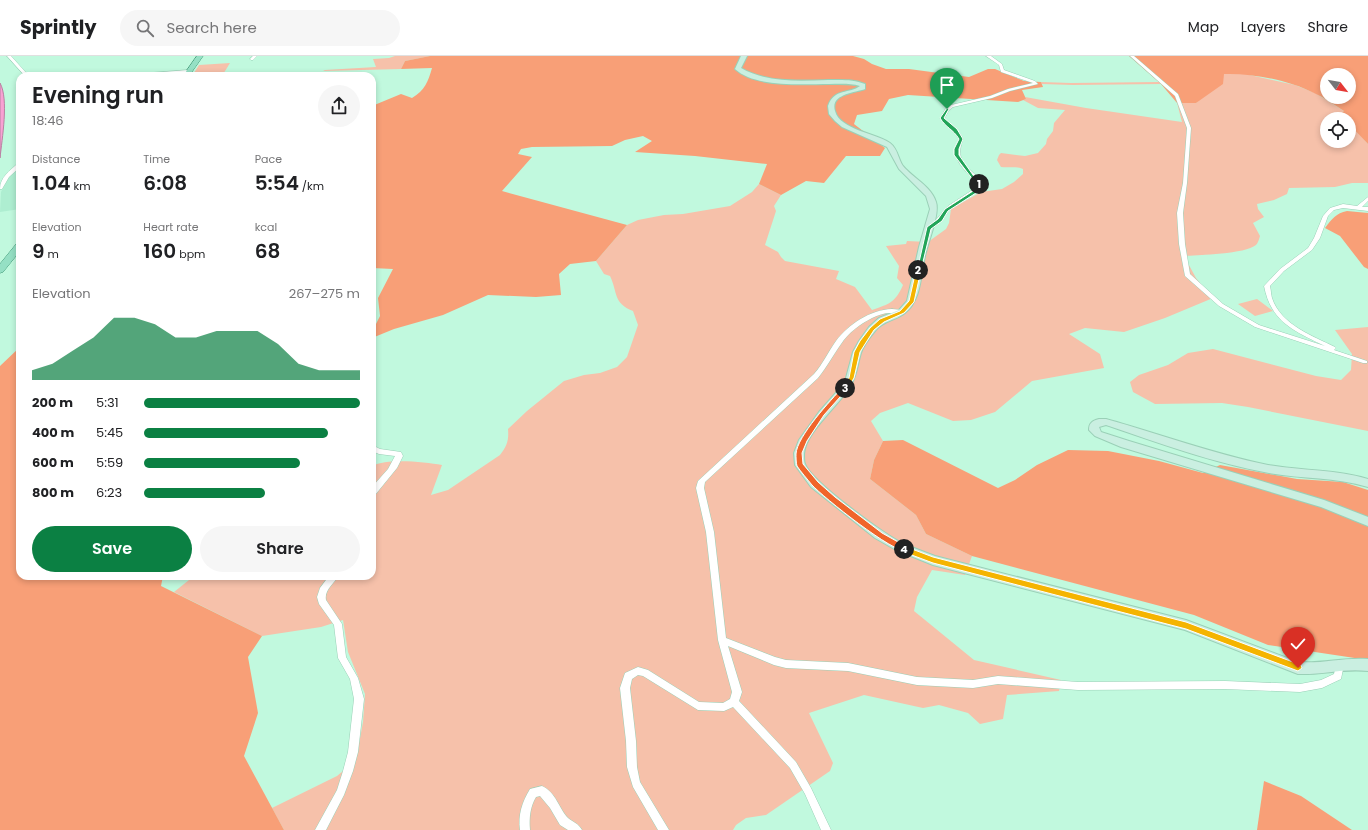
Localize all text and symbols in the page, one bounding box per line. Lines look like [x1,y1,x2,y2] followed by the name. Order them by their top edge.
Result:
[120,10,400,46] search box
[20,14,96,41] text: Sprintly
[134,17,156,39] icon: search
[166,17,257,38] text: Search here
[1188,17,1219,37] text: Map
[1241,17,1285,37] text: Layers
[1307,17,1348,37] text: Share
[930,68,964,109] pin
[1320,68,1356,104] north arrow
[1320,68,1356,148] map controls
[936,74,958,96] icon: arrive
[32,80,164,111] text: Evening run
[318,85,360,127] button: share
[32,111,64,130] text: 18:46
[1320,112,1356,148] button: locate
[32,151,80,167] text: Distance
[143,151,170,167] text: Time
[255,151,282,167] text: Pace
[32,169,71,197] text: 1.04
[143,169,187,197] text: 6:08
[255,169,299,197] text: 5:54
[969,174,989,194] pin: 1
[977,176,981,192] text: 1
[71,178,91,194] text: km
[299,178,324,194] text: /km
[32,219,82,235] text: Elevation
[143,219,199,235] text: Heart rate
[255,219,277,235] text: kcal
[32,237,45,265] text: 9
[143,237,176,265] text: 160
[255,237,280,265] text: 68
[45,246,59,262] text: m
[176,246,205,262] text: bpm
[908,260,928,280] pin: 2
[915,262,921,278] text: 2
[32,284,91,303] text: Elevation
[289,284,360,303] text: 267–275 m
[835,378,855,398] pin: 3
[842,380,848,396] text: 3
[32,393,73,412] text: 200 m
[96,393,119,412] text: 5:31
[32,423,74,442] text: 400 m
[96,423,123,442] text: 5:45
[32,453,74,472] text: 600 m
[96,453,123,472] text: 5:59
[32,483,74,502] text: 800 m
[96,483,122,502] text: 6:23
[32,526,192,572] button: Save
[200,526,360,572] button: Share
[894,539,914,559] pin: 4
[900,541,908,557] text: 4
[1281,627,1315,668] pin
[1287,633,1309,655] icon: check

